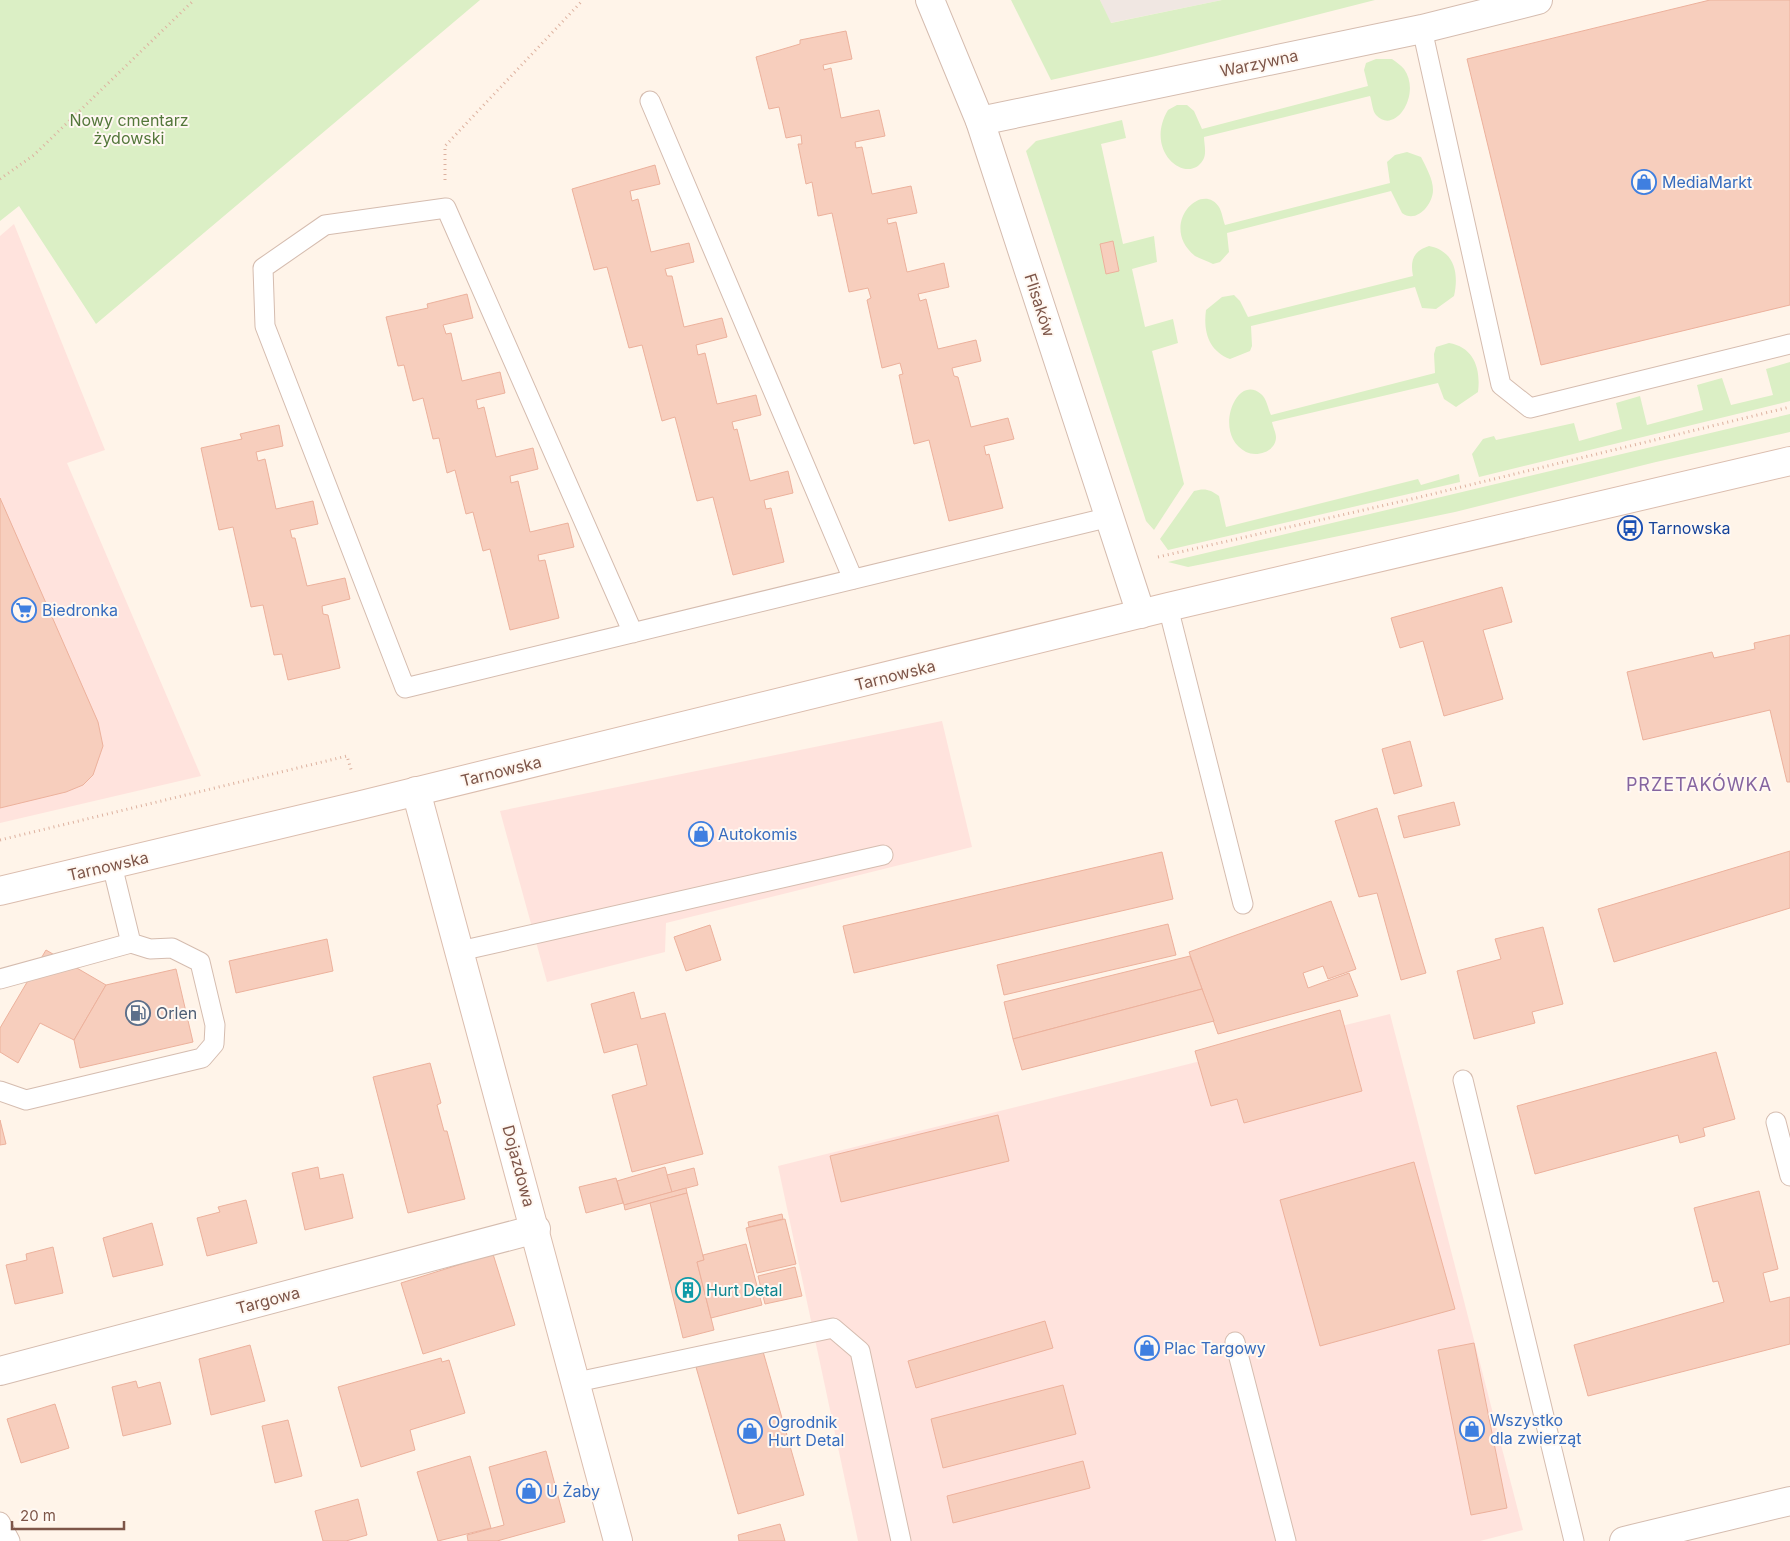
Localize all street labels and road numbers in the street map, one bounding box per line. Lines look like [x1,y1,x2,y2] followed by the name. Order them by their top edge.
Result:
[1218,45,1300,81] street label: Warzywna
[1020,271,1060,339] street label: Flisaków
[853,655,937,695] street label: Tarnowska
[459,751,543,791] street label: Tarnowska
[66,847,150,885] street label: Tarnowska
[498,1123,540,1209] street label: Dojazdowa
[234,1282,302,1318] street label: Targowa

